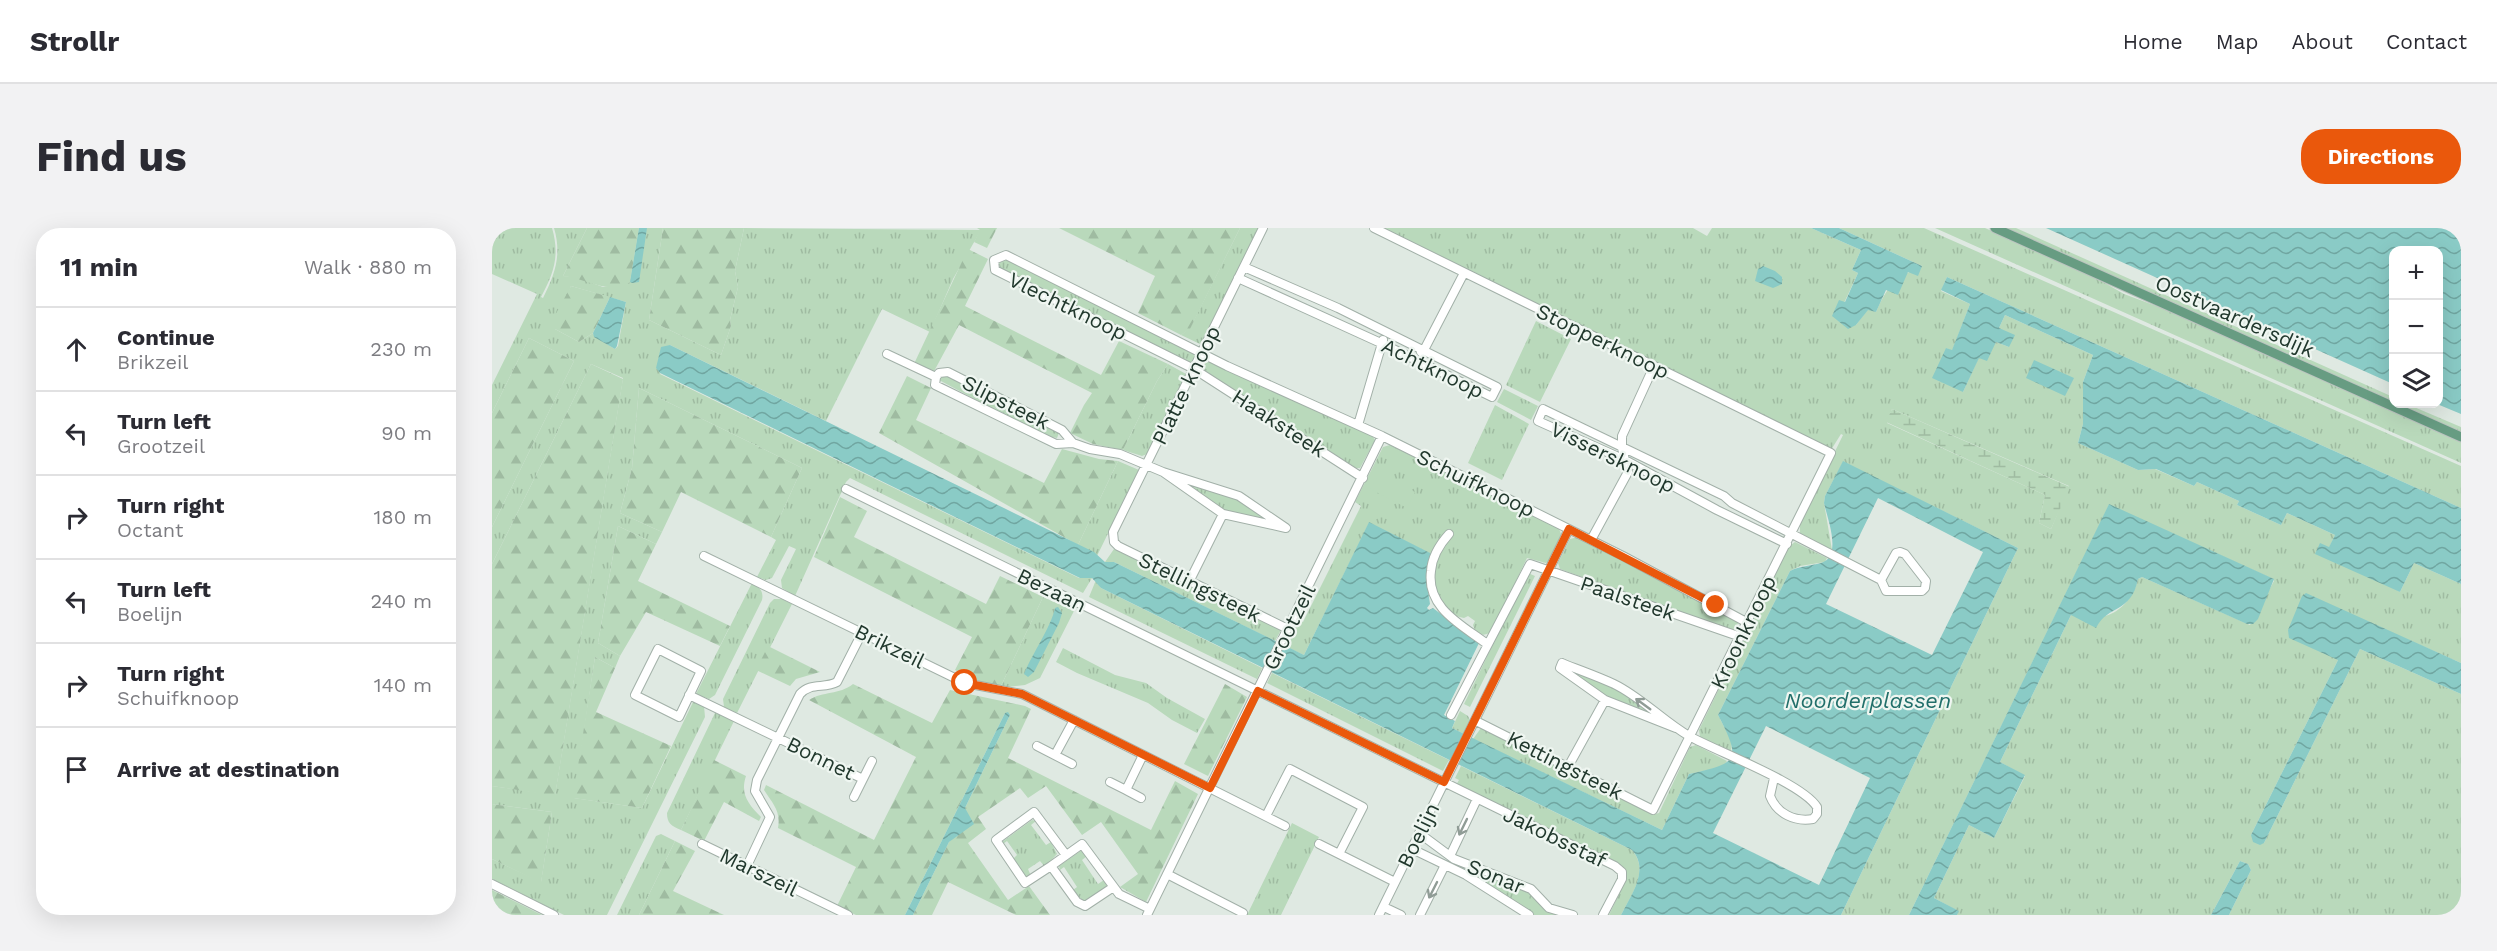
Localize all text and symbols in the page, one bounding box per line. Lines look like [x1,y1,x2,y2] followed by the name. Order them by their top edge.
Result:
[30,25,119,58] text: Strollr
[2123,29,2183,54] text: Home
[2216,29,2259,54] text: Map
[2292,29,2353,54] text: About
[2386,29,2467,54] text: Contact
[2301,129,2461,184] button: Directions
[36,132,187,181] text: Find us
[2389,246,2443,408] map controls
[2389,246,2443,300] button: +
[60,252,138,282] text: 11 min
[304,255,432,279] text: Walk · 880 m
[1005,267,1131,345] street label: Vlechtknoop
[2152,270,2319,362] street label: Oostvaardersdijk
[1532,298,1674,384] street label: Stopperknoop
[2389,300,2443,354] button: −
[1146,321,1226,449] street label: Platte knoop
[117,325,215,350] text: Continue
[60,333,93,366] icon: ahead
[1378,333,1488,403] street label: Achtknoop
[370,337,432,361] text: 230 m
[117,350,188,374] text: Brikzeil
[2389,354,2443,408] button: layers
[958,369,1054,435] street label: Slipsteek
[1227,383,1331,463] street label: Haaksteek
[117,409,211,434] text: Turn left
[1546,416,1680,498] street label: Vissersknoop
[60,417,93,450] icon: left
[381,421,432,445] text: 90 m
[117,434,205,458] text: Grootzeil
[1413,444,1539,522] street label: Schuifknoop
[117,493,224,518] text: Turn right
[60,501,93,534] icon: right
[374,505,432,529] text: 180 m
[117,518,183,542] text: Octant
[1135,547,1265,627] street label: Stellingsteek
[1013,563,1091,617] street label: Bezaan
[1577,570,1679,626] street label: Paalsteek
[1705,571,1781,693] street label: Kroonknoop
[117,577,211,602] text: Turn left
[1258,579,1321,674] street label: Grootzeil
[60,585,93,618] icon: left
[370,589,432,613] text: 240 m
[1702,591,1728,617] route end
[117,602,183,626] text: Boelijn
[851,618,930,674] street label: Brikzeil
[117,661,224,686] text: Turn right
[60,669,93,702] icon: right
[951,669,977,695] route start
[374,673,432,697] text: 140 m
[117,686,239,710] text: Schuifknoop
[1785,688,1951,713] water label: Noorderplassen
[1635,698,1651,710] one-way arrow
[1503,725,1627,805] street label: Kettingsteek
[783,731,859,785] street label: Bonnet
[60,753,93,786] icon: arrive
[117,757,340,782] text: Arrive at destination
[1392,798,1444,872] street label: Boelijn
[1499,801,1611,873] street label: Jakobsstaf
[1457,818,1469,836] one-way arrow
[716,842,803,902] street label: Marszeil
[1464,853,1529,899] street label: Sonar
[1426,881,1438,899] one-way arrow

